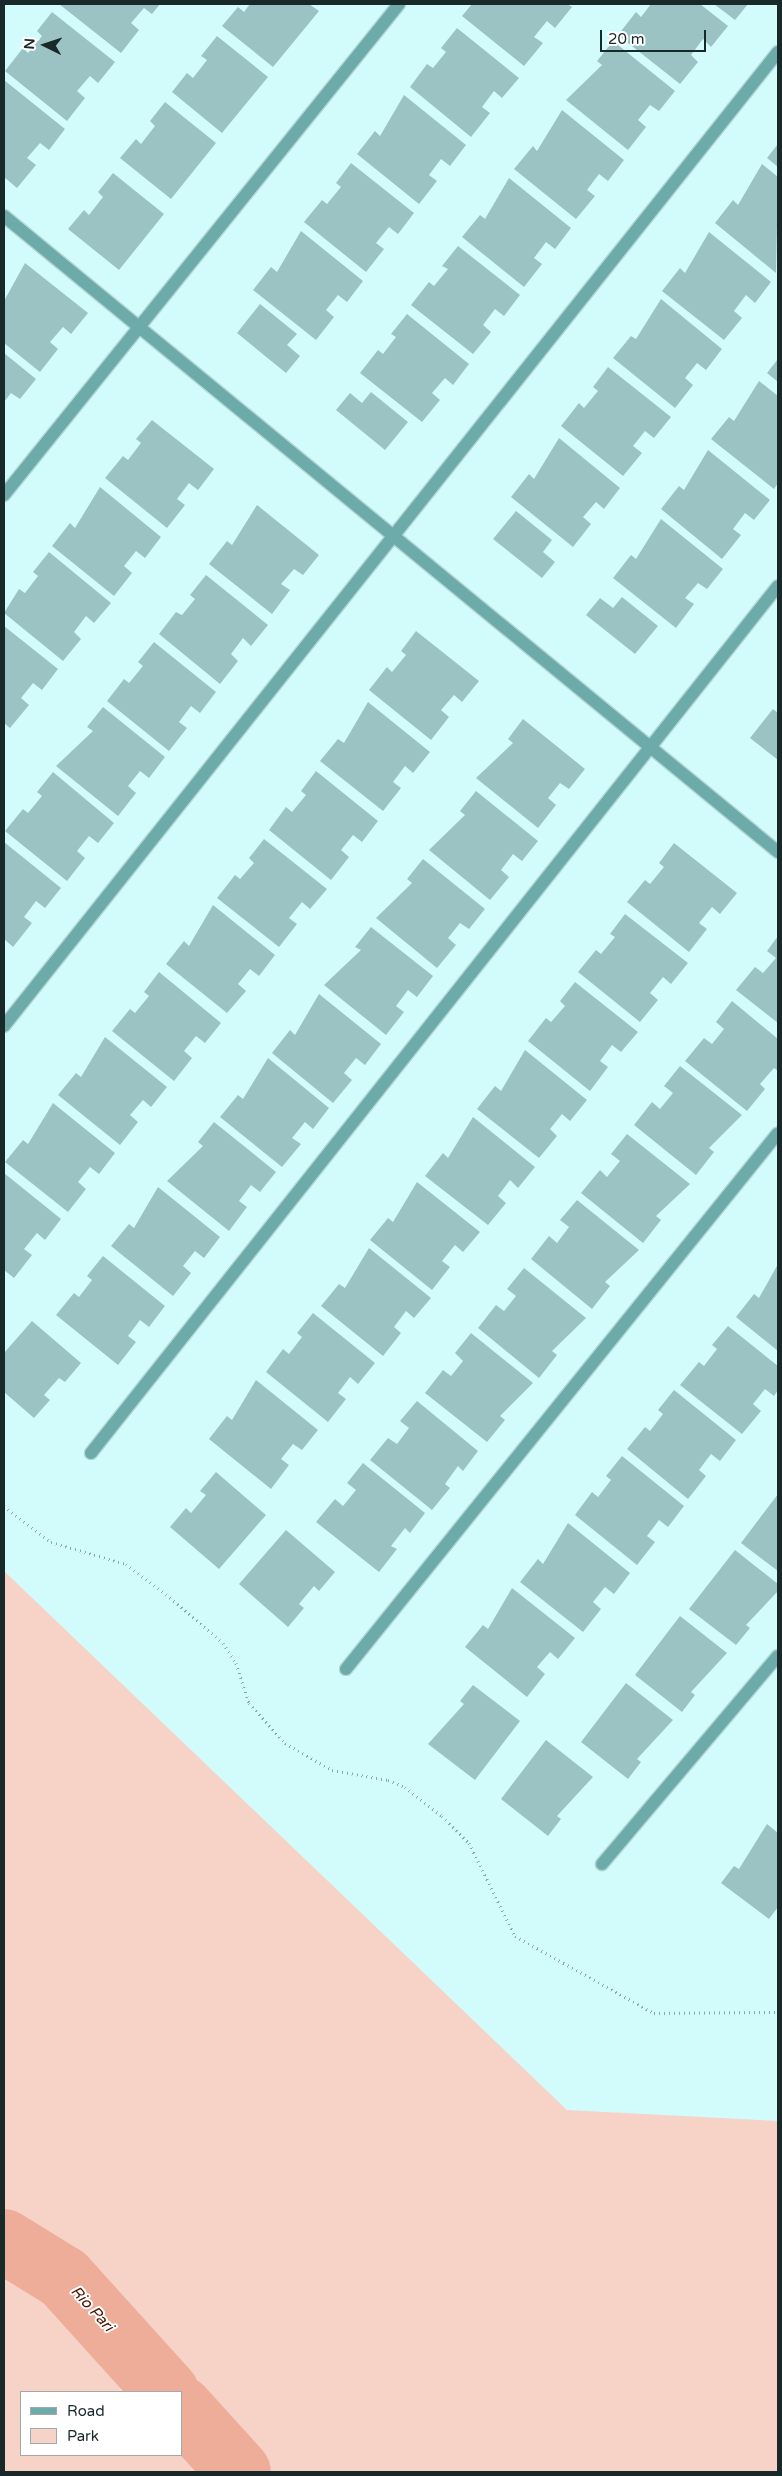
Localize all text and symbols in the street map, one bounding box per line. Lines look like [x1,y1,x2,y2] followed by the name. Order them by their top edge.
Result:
[20,20,70,70] north arrow
[602,20,708,52] scale bar
[608,30,645,48] text: 20 m
[21,38,38,50] text: N
[67,2283,117,2335] water label: Rio Pari
[20,2391,182,2456] legend
[67,2402,105,2420] text: Road
[67,2427,99,2445] text: Park

